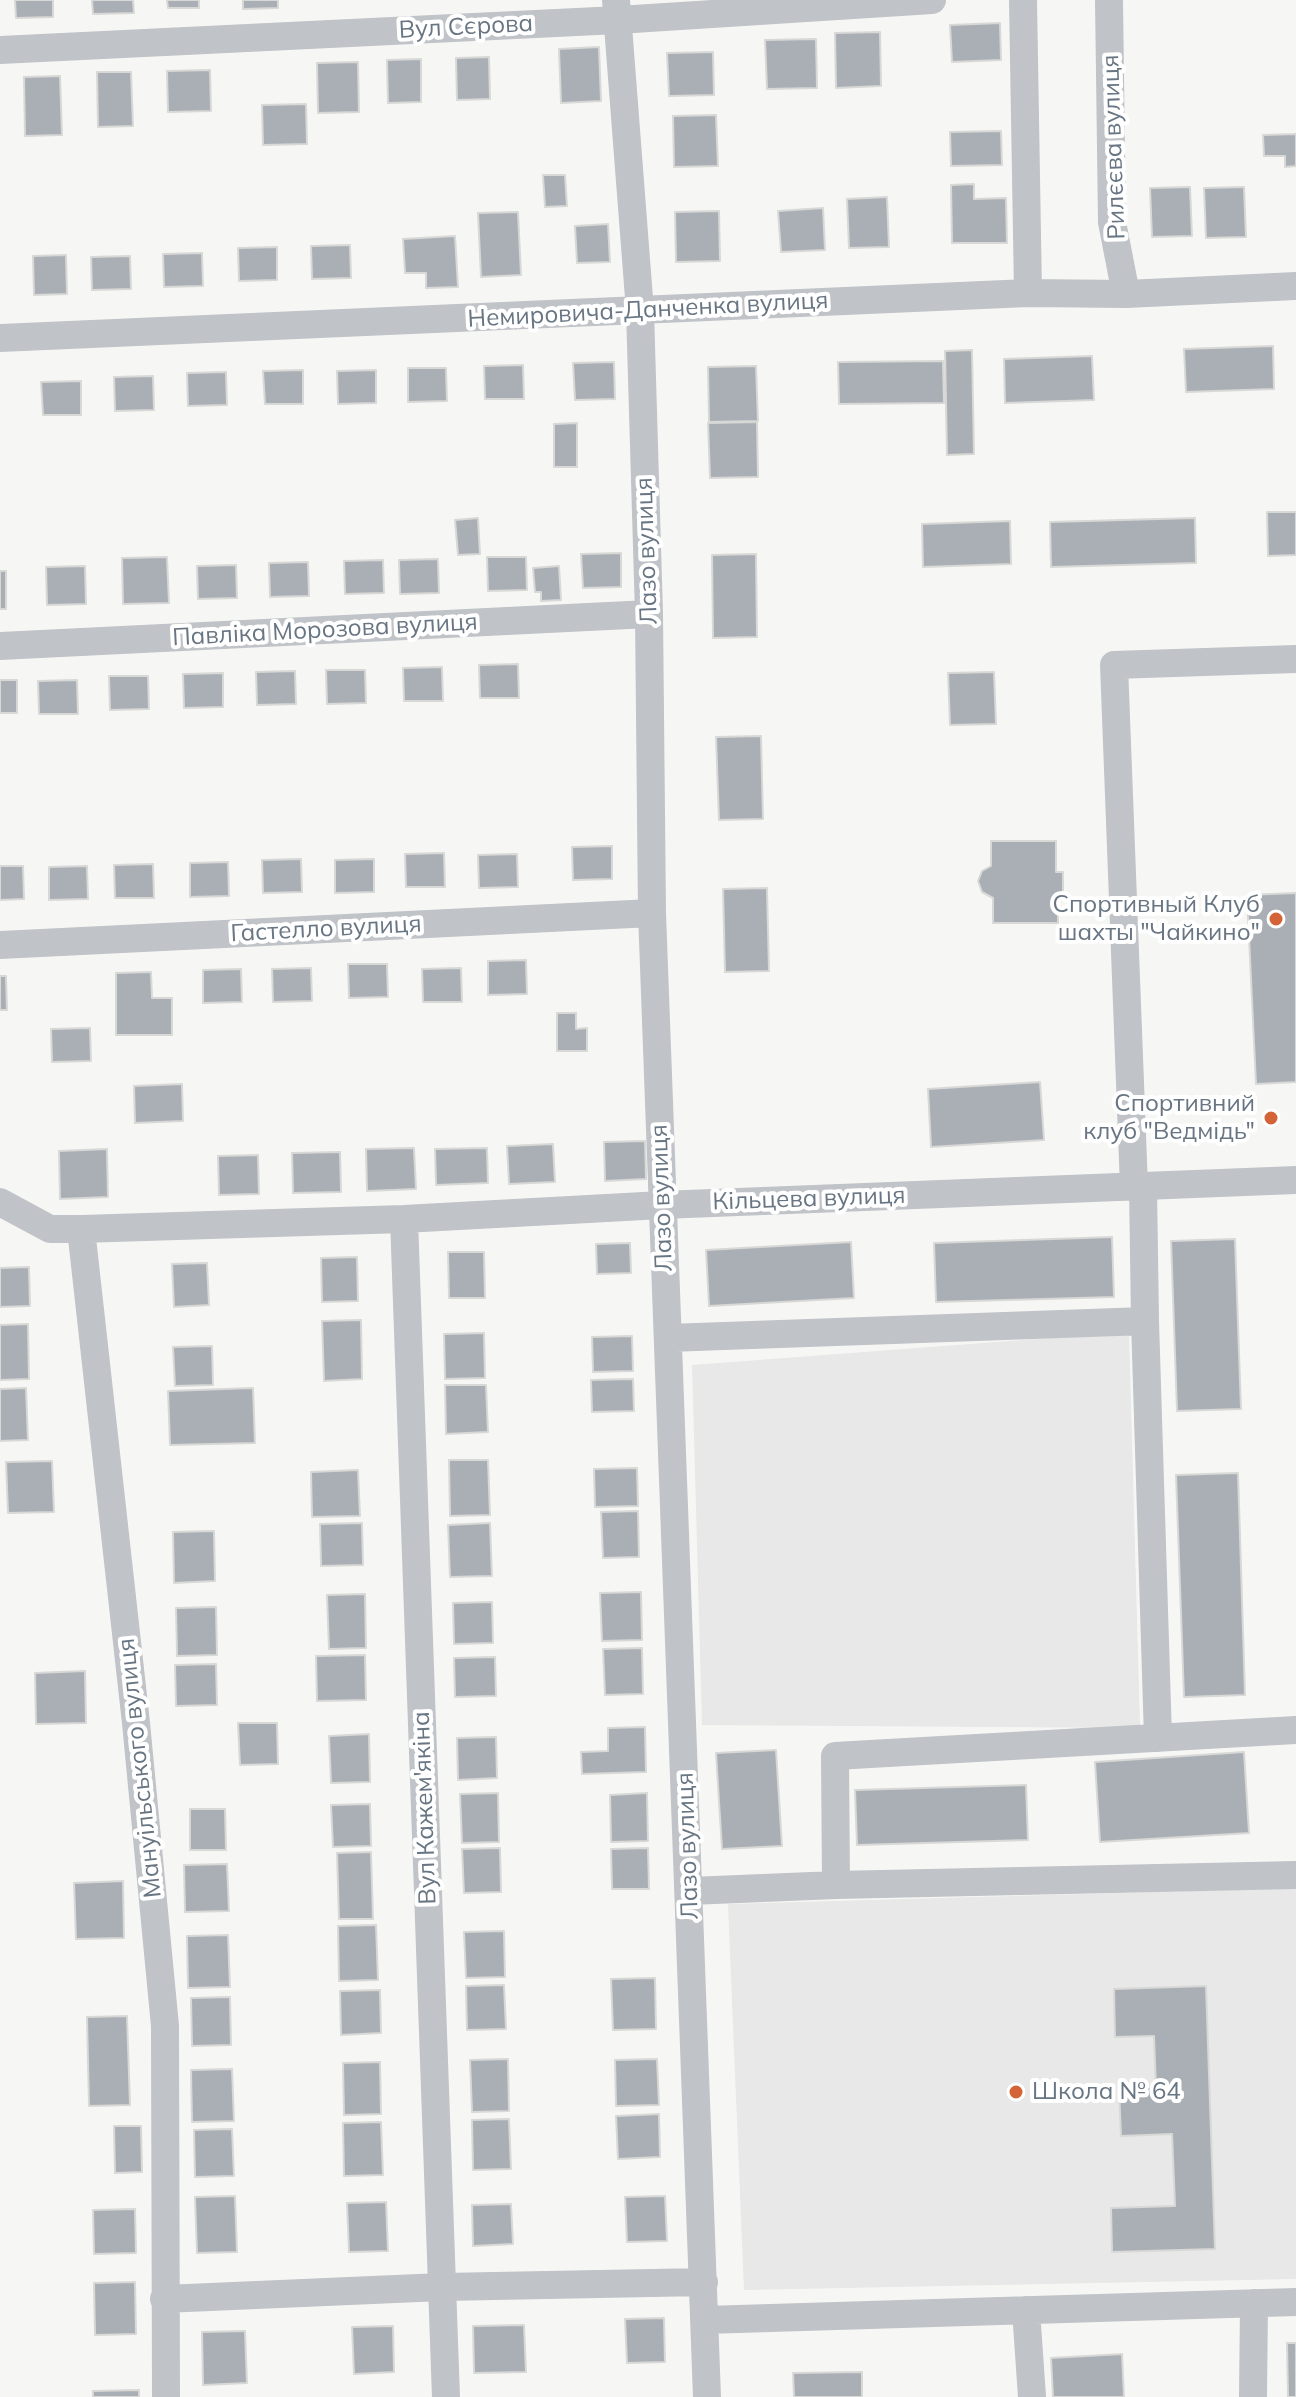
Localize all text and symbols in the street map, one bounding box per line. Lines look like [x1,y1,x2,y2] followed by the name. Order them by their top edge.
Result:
[398,9,534,45] street label: Вул Сєрова
[1096,54,1132,240] street label: Рилєєва вулиця
[467,286,829,334] street label: Немировича-Данченка вулиця
[630,477,664,625] street label: Лазо вулиця
[172,608,478,652] street label: Павліка Морозова вулиця
[1053,891,1260,947] place label: Спортивный Клуб шахты "Чайкино"
[230,910,422,948] street label: Гастелло вулиця
[1267,910,1285,928] marker: Спортивный Клуб шахты "Чайкино"
[1083,1090,1255,1146] place label: Спортивний клуб "Ведмідь"
[1262,1109,1280,1127] marker: Спортивний клуб "Ведмідь"
[645,1124,679,1272] street label: Лазо вулиця
[712,1181,906,1217] street label: Кільцева вулиця
[112,1637,168,1899] street label: Мануільського вулиця
[407,1711,443,1905] street label: Вул Кажем'якіна
[671,1772,705,1920] street label: Лазо вулиця
[1032,2078,1181,2106] place label: Школа № 64
[1007,2083,1025,2101] marker: Школа № 64

